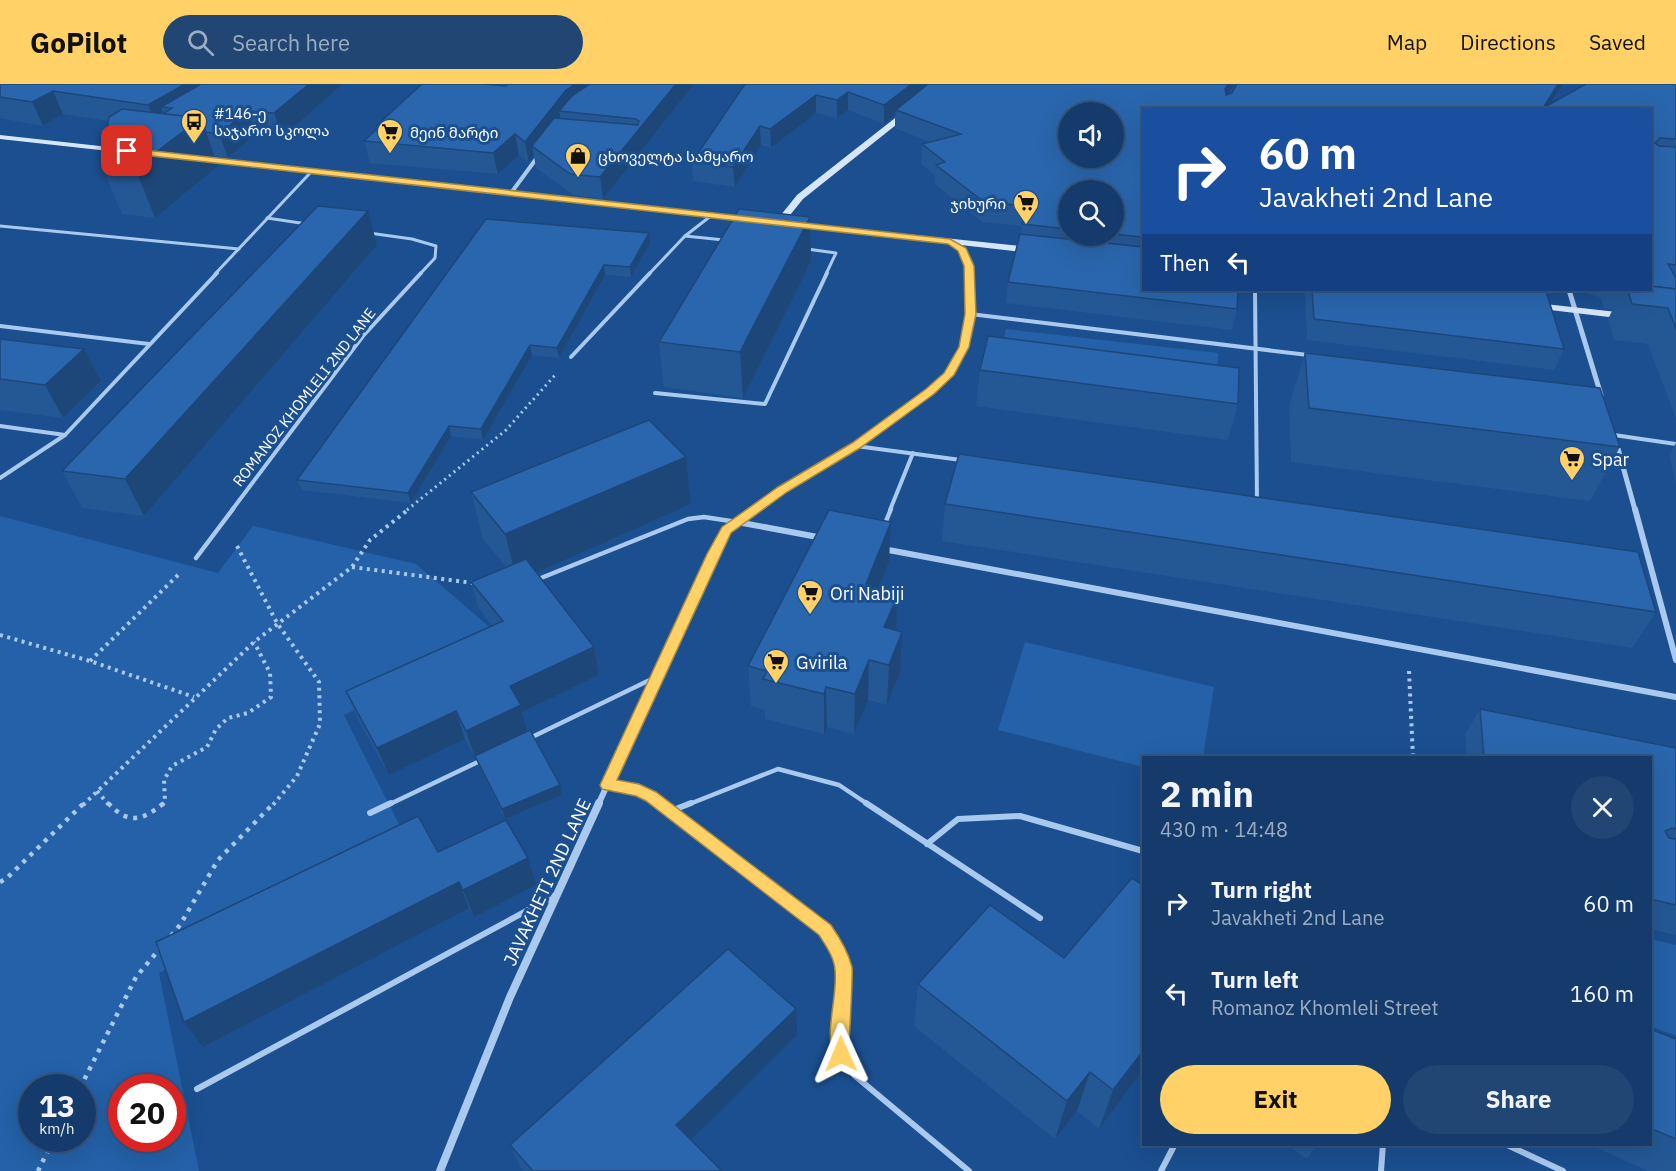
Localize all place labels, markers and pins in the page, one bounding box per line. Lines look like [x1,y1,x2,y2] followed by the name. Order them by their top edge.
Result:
[214,104,329,140] place label: #146-ე საჯარო სკოლა
[179,107,209,145] bus stop icon: #146-ე საჯარო სკოლა
[375,117,405,155] supermarket icon: მეინ მარტი
[410,123,498,142] place label: მეინ მარტი
[101,125,152,176] pin
[563,141,593,179] shop icon: ცხოველტა სამყარო
[598,147,754,166] place label: ცხოველტა სამყარო
[1011,188,1041,226] supermarket icon: ჯიხური
[950,194,1006,213] place label: ჯიხური
[1557,444,1587,482] supermarket icon: Spar
[1592,448,1630,471] place label: Spar
[795,578,825,616] supermarket icon: Ori Nabiji
[830,582,904,605] place label: Ori Nabiji
[761,647,791,685] supermarket icon: Gvirila
[796,651,848,674] place label: Gvirila

